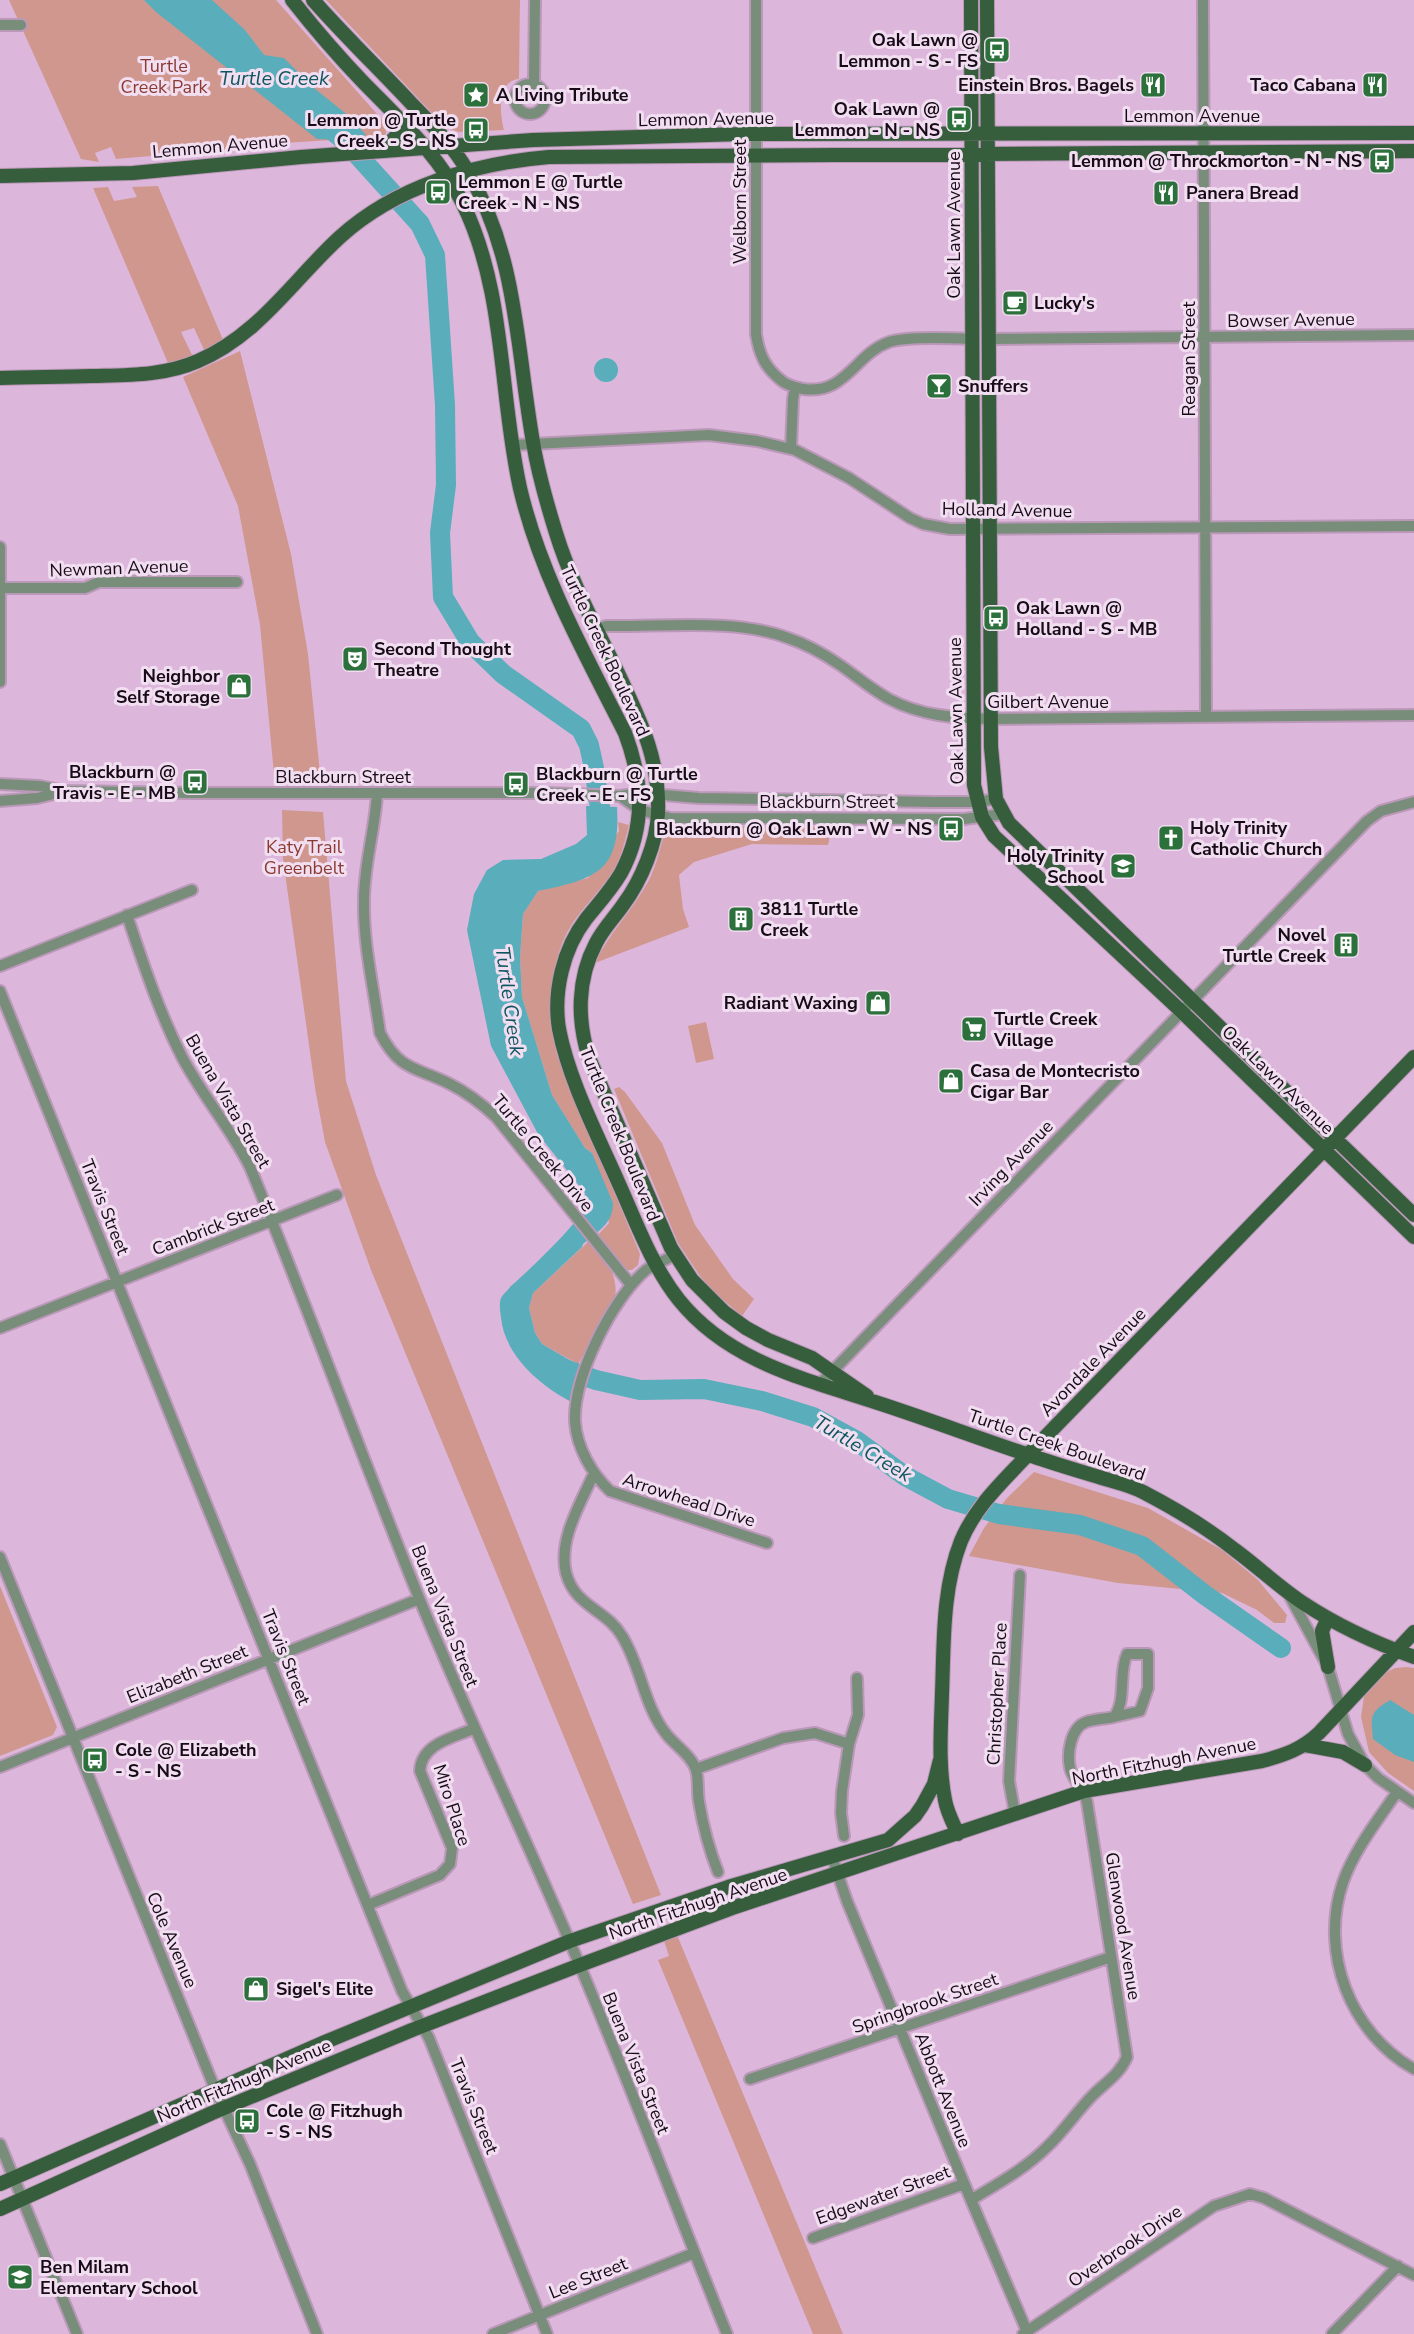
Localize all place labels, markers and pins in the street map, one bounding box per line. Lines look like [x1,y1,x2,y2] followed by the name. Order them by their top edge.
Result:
[838,28,978,73] place label: Oak Lawn @ Lemmon - S - FS
[982,35,1012,65] bus stop icon: Oak Lawn @ Lemmon - S - FS
[1138,70,1168,100] restaurant icon: Einstein Bros. Bagels
[1360,70,1390,100] restaurant icon: Taco Cabana
[958,73,1134,97] place label: Einstein Bros. Bagels
[1250,73,1356,97] place label: Taco Cabana
[461,80,491,110] place icon: A Living Tribute
[496,83,629,107] place label: A Living Tribute
[794,97,940,142] place label: Oak Lawn @ Lemmon - N - NS
[944,104,974,134] bus stop icon: Oak Lawn @ Lemmon - N - NS
[307,108,456,153] place label: Lemmon @ Turtle Creek - S - NS
[461,115,491,145] bus stop icon: Lemmon @ Turtle Creek - S - NS
[1367,146,1397,176] bus stop icon: Lemmon @ Throckmorton - N - NS
[1071,149,1362,173] place label: Lemmon @ Throckmorton - N - NS
[458,170,623,215] place label: Lemmon E @ Turtle Creek - N - NS
[423,177,453,207] bus stop icon: Lemmon E @ Turtle Creek - N - NS
[1151,178,1181,208] restaurant icon: Panera Bread
[1186,181,1299,205] place label: Panera Bread
[1000,288,1030,318] cafe icon: Lucky's
[1034,291,1095,315] place label: Lucky's
[924,371,954,401] bar icon: Snuffers
[958,374,1028,398] place label: Snuffers
[1016,596,1157,641] place label: Oak Lawn @ Holland - S - MB
[981,603,1011,633] bus stop icon: Oak Lawn @ Holland - S - MB
[374,637,511,682] place label: Second Thought Theatre
[340,644,370,674] theatre icon: Second Thought Theatre
[116,664,220,709] place label: Neighbor Self Storage
[224,671,254,701] shop icon: Neighbor Self Storage
[53,760,176,805] place label: Blackburn @ Travis - E - MB
[536,762,698,807] place label: Blackburn @ Turtle Creek - E - FS
[180,767,210,797] bus stop icon: Blackburn @ Travis - E - MB
[501,769,531,799] bus stop icon: Blackburn @ Turtle Creek - E - FS
[936,814,966,844] bus stop icon: Blackburn @ Oak Lawn - W - NS
[1190,816,1322,861] place label: Holy Trinity Catholic Church
[656,817,932,841] place label: Blackburn @ Oak Lawn - W - NS
[1156,823,1186,853] church icon: Holy Trinity Catholic Church
[1007,844,1105,889] place label: Holy Trinity School
[1108,851,1138,881] school or university icon: Holy Trinity School
[760,897,858,942] place label: 3811 Turtle Creek
[726,904,756,934] building icon: 3811 Turtle Creek
[1223,923,1326,968] place label: Novel Turtle Creek
[1331,930,1361,960] building icon: Novel Turtle Creek
[863,988,893,1018] shop icon: Radiant Waxing
[724,991,858,1015] place label: Radiant Waxing
[993,1007,1098,1052] place label: Turtle Creek Village
[959,1014,989,1044] supermarket icon: Turtle Creek Village
[970,1059,1140,1104] place label: Casa de Montecristo Cigar Bar
[936,1066,966,1096] shop icon: Casa de Montecristo Cigar Bar
[115,1738,257,1783] place label: Cole @ Elizabeth - S - NS
[80,1745,110,1775] bus stop icon: Cole @ Elizabeth - S - NS
[241,1974,271,2004] shop icon: Sigel's Elite
[276,1977,373,2001] place label: Sigel's Elite
[266,2099,403,2144] place label: Cole @ Fitzhugh - S - NS
[232,2106,262,2136] bus stop icon: Cole @ Fitzhugh - S - NS
[40,2255,198,2300] place label: Ben Milam Elementary School
[5,2262,35,2292] school or university icon: Ben Milam Elementary School

